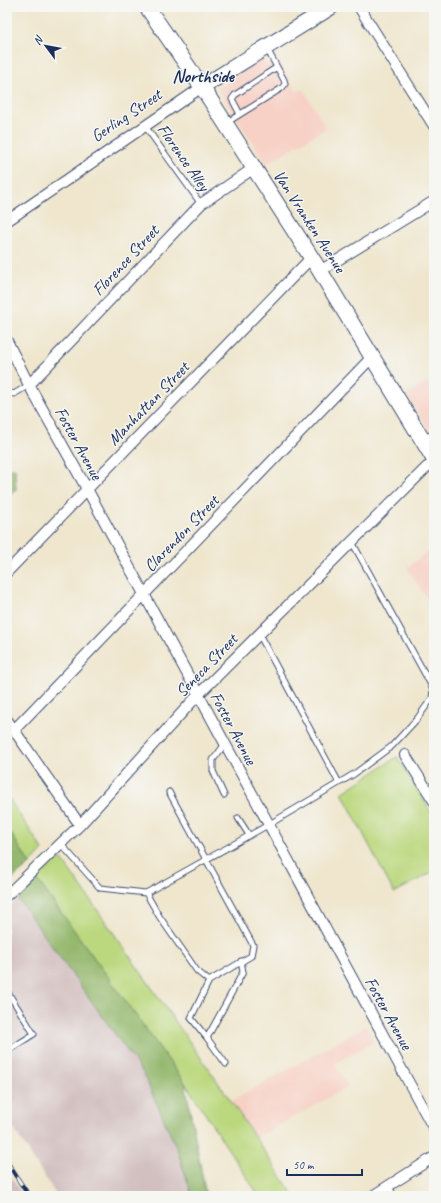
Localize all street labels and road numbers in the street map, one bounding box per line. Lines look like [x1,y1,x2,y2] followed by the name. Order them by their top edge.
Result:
[87,83,167,147] street label: Gerling Street
[153,120,215,196] street label: Florence Alley
[269,166,351,278] street label: Van Vranken Avenue
[87,219,165,300] street label: Florence Street
[103,355,195,450] street label: Manhattan Street
[50,403,108,484] street label: Foster Avenue
[139,489,225,576] street label: Clarendon Street
[171,627,243,702] street label: Seneca Street
[206,688,262,770] street label: Foster Avenue
[360,973,418,1054] street label: Foster Avenue

